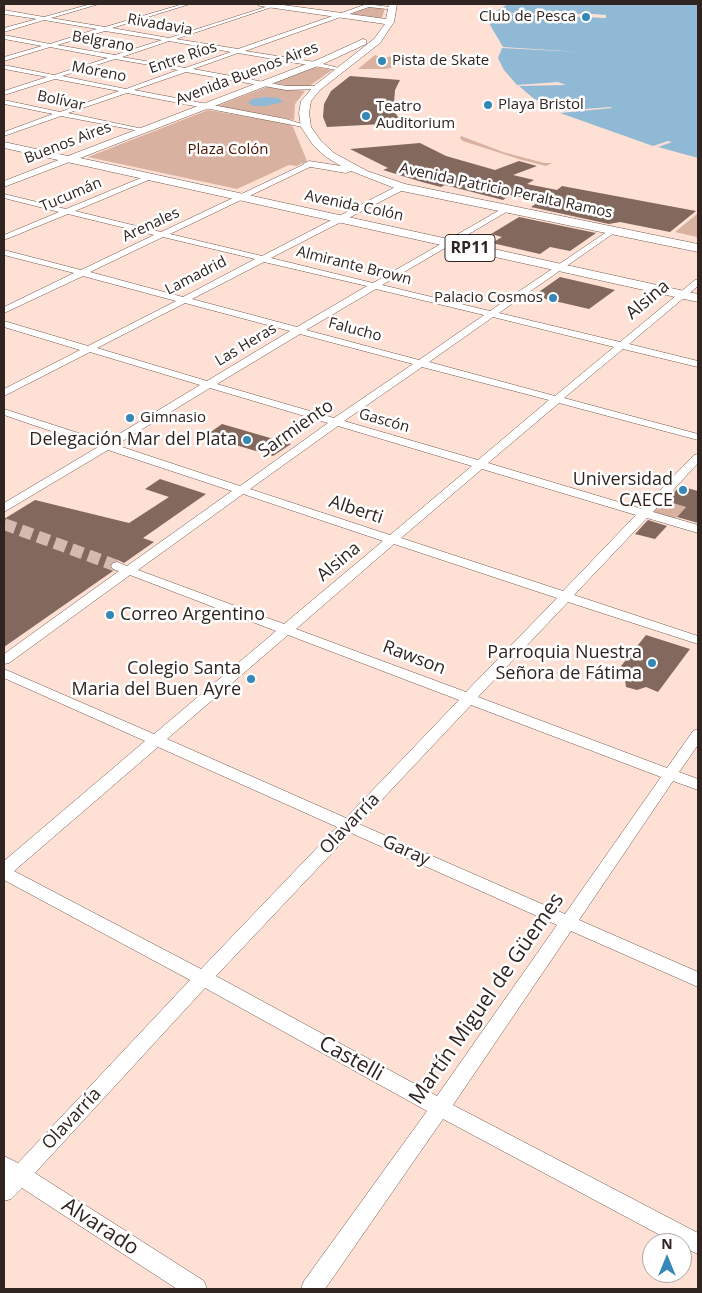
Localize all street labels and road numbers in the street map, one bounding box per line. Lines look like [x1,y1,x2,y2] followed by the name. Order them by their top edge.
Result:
[126,10,194,40] street label: Rivadavia
[71,28,135,56] street label: Belgrano
[147,38,219,78] street label: Entre Ríos
[173,38,321,110] street label: Avenida Buenos Aires
[70,58,128,86] street label: Moreno
[36,87,86,115] street label: Bolívar
[22,118,114,168] street label: Buenos Aires
[398,160,614,222] street label: Avenida Patricio Peralta Ramos
[37,174,105,216] street label: Tucumán
[303,187,405,225] street label: Avenida Colón
[120,204,182,246] street label: Arenales
[445,234,495,262] road number: RP11
[295,243,413,289] street label: Almirante Brown
[162,253,230,299] street label: Lamadrid
[622,276,674,324] street label: Alsina
[326,314,384,346] street label: Falucho
[212,320,280,370] street label: Las Heras
[254,395,338,463] street label: Sarmiento
[357,405,411,437] street label: Gascón
[326,491,386,529] street label: Alberti
[313,538,365,586] street label: Alsina
[380,636,448,680] street label: Rawson
[316,789,384,859] street label: Olavarría
[379,831,433,871] street label: Garay
[404,888,570,1110] street label: Martín Miguel de Güemes
[314,1031,388,1087] street label: Castelli
[38,1084,106,1154] street label: Olavarría
[57,1193,143,1261] street label: Alvarado

